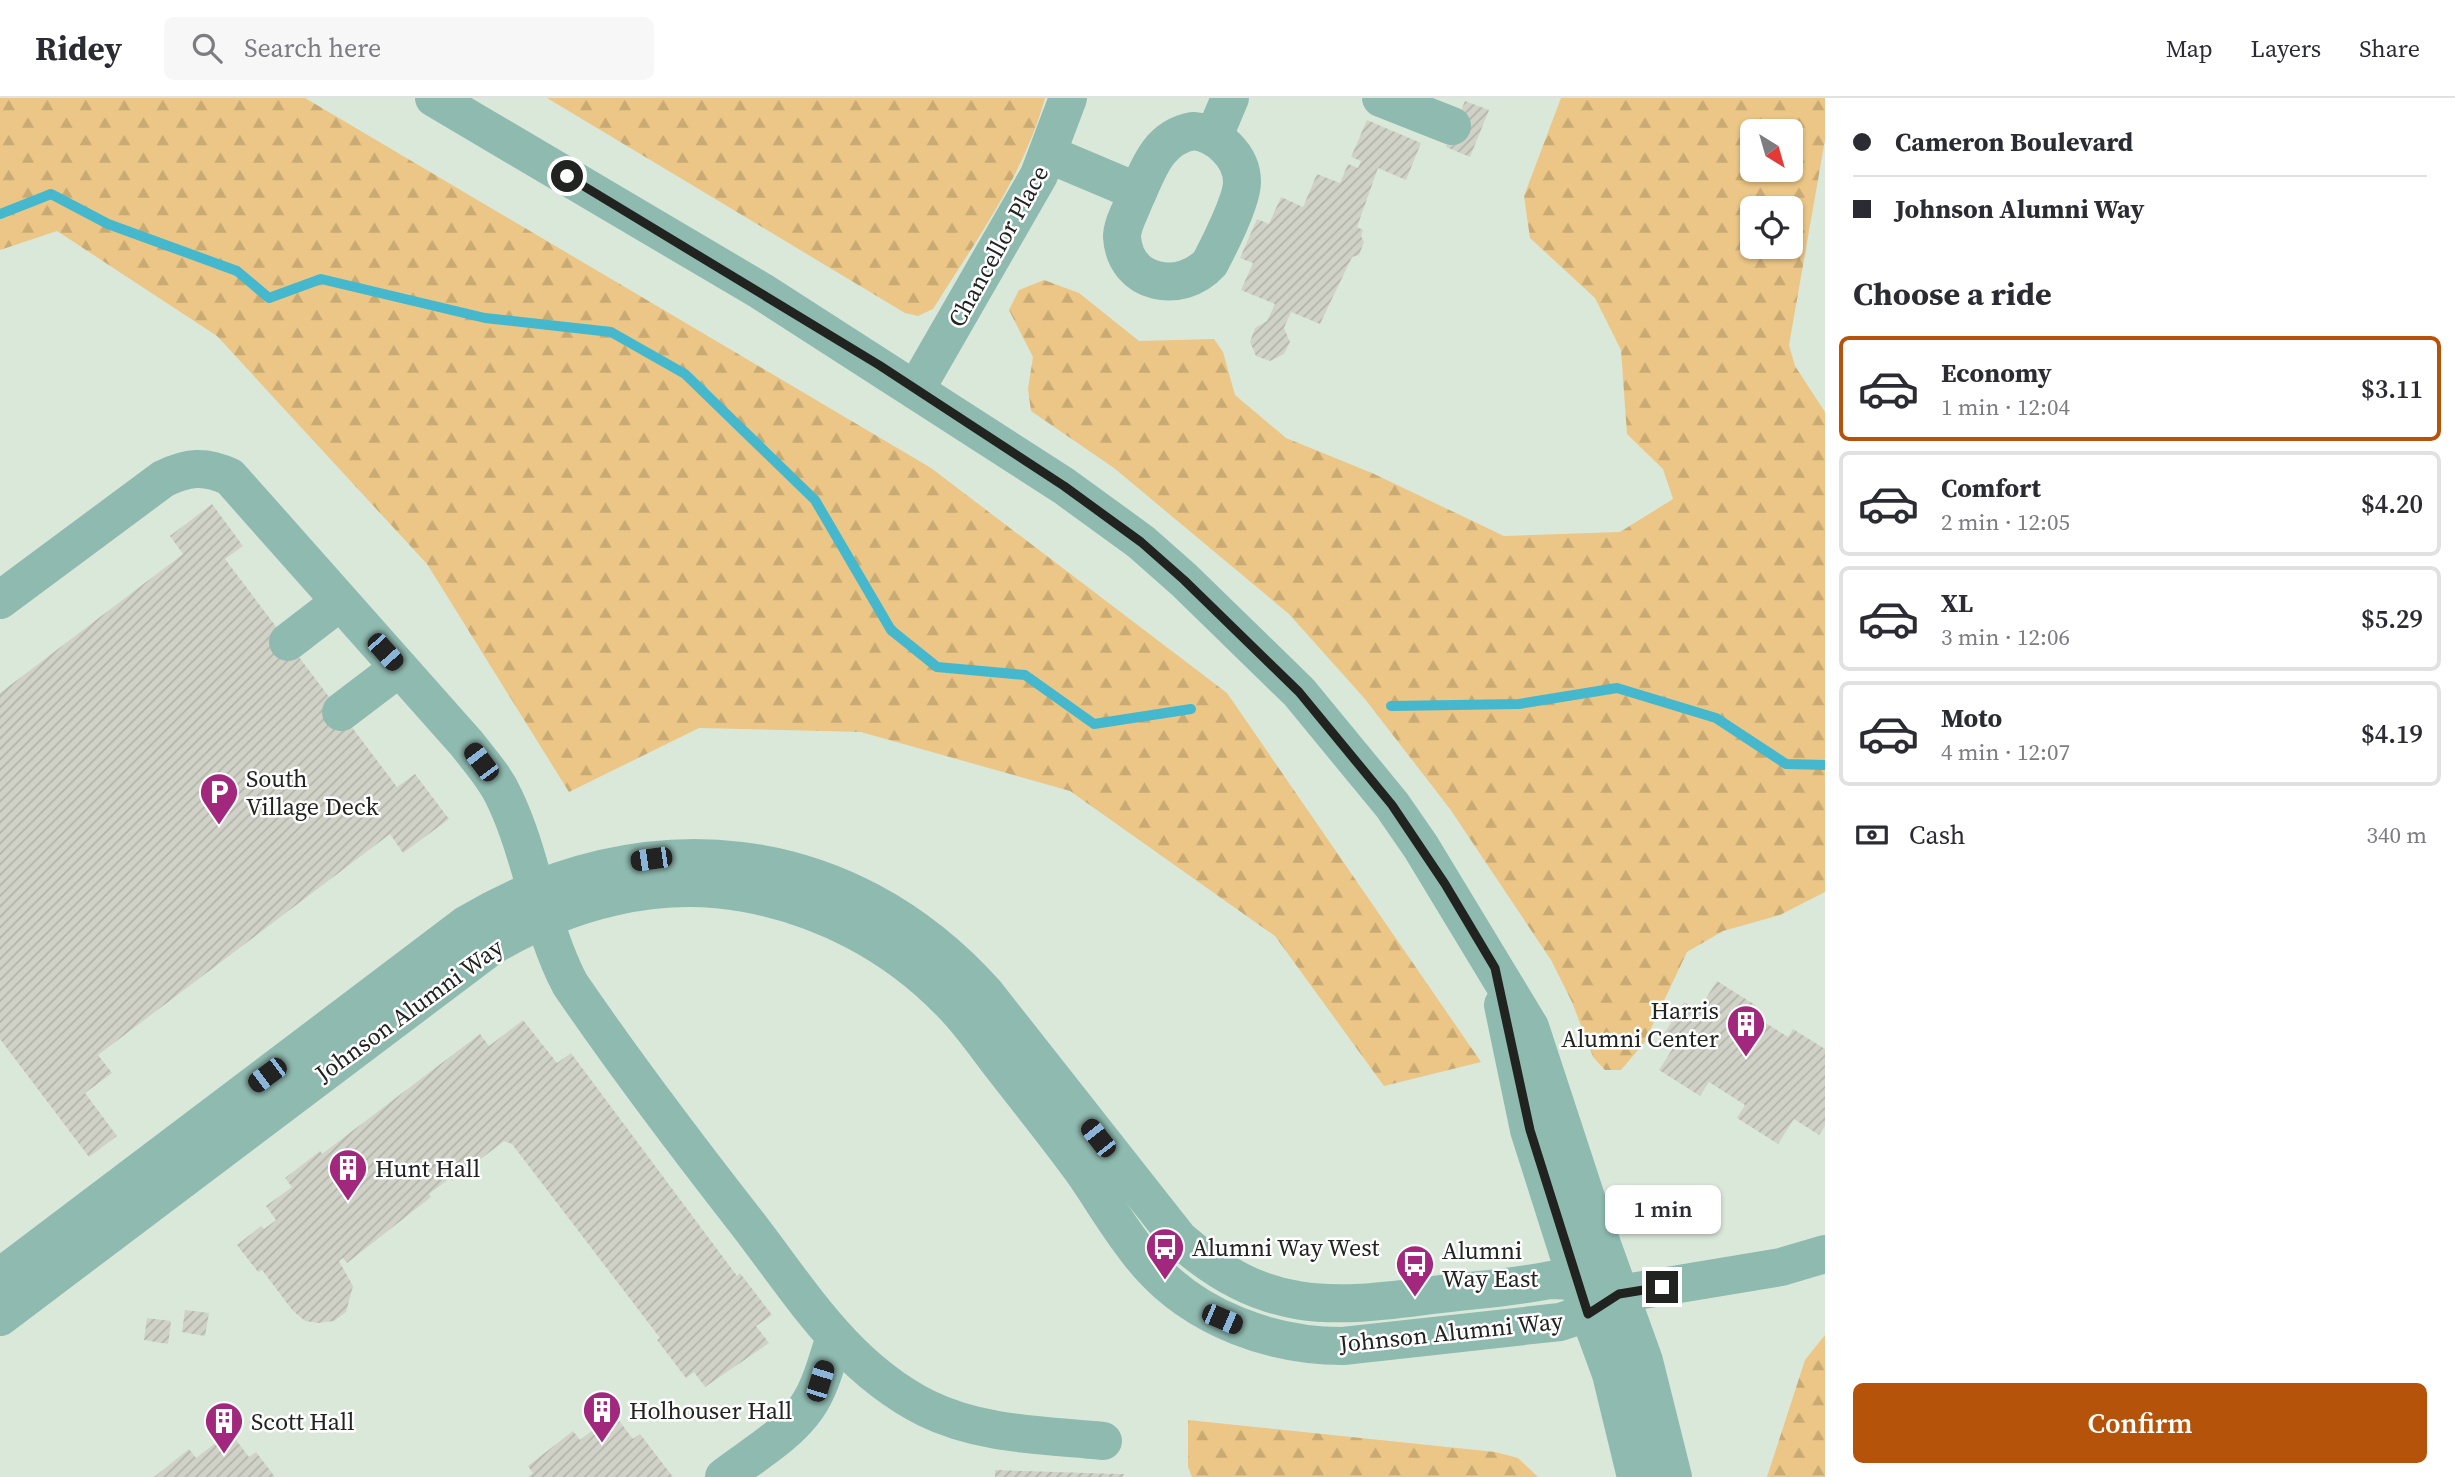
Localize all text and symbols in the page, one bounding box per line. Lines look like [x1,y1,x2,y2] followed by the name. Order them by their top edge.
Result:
[164,17,654,80] search box
[35,26,122,71] text: Ridey
[188,29,226,67] icon: search
[244,30,381,66] text: Search here
[2166,32,2213,65] text: Map
[2251,32,2321,65] text: Layers
[2359,32,2420,65] text: Share
[1740,119,1802,182] north arrow
[1740,119,1803,259] map controls
[1895,124,2133,160] text: Cameron Boulevard
[940,159,1056,333] street label: Chancellor Place
[551,160,583,192] route start
[1895,191,2144,227] text: Johnson Alumni Way
[1740,196,1803,259] button: locate
[1853,272,2052,316] text: Choose a ride
[1941,355,2052,391] text: Economy
[1857,357,1920,420] icon: car
[2361,371,2423,407] text: $3.11
[1941,391,2070,423] text: 1 min · 12:04
[1941,470,2041,506] text: Comfort
[1857,472,1920,535] icon: car
[2361,486,2423,522] text: $4.20
[1941,506,2070,538] text: 2 min · 12:05
[1941,585,1973,621] text: XL
[1857,587,1920,650] icon: car
[2361,601,2423,637] text: $5.29
[1941,621,2070,653] text: 3 min · 12:06
[364,629,407,675] car
[1941,700,2002,736] text: Moto
[1857,702,1920,765] icon: car
[2361,716,2423,752] text: $4.19
[1941,736,2070,768] text: 4 min · 12:07
[460,739,503,785] car
[246,762,379,823] place label: South Village Deck
[198,771,240,826] parking icon: South Village Deck
[1853,816,1891,854] icon: cash
[1909,817,1965,853] text: Cash
[2366,819,2427,851] text: 340 m
[629,846,674,872] car
[308,930,510,1090] street label: Johnson Alumni Way
[1561,994,1719,1055] place label: Harris Alumni Center
[1725,1003,1767,1058] building icon: Harris Alumni Center
[244,1054,291,1096] car
[1077,1115,1120,1161] car
[327,1147,369,1202] building icon: Hunt Hall
[375,1152,480,1185] place label: Hunt Hall
[1604,1186,1720,1234] callout: 1 min
[1633,1193,1693,1225] text: 1 min
[1144,1226,1186,1281] bus stop icon: Alumni Way West
[1192,1231,1380,1264] place label: Alumni Way West
[1442,1234,1538,1295] place label: Alumni Way East
[1394,1243,1436,1298] bus stop icon: Alumni Way East
[1646,1271,1678,1303] route end
[1199,1301,1246,1337] car
[1336,1304,1565,1360] street label: Johnson Alumni Way
[804,1358,837,1404] car
[1853,1383,2427,1463] button: Confirm
[581,1389,623,1444] building icon: Holhouser Hall
[629,1394,792,1427] place label: Holhouser Hall
[203,1400,245,1455] building icon: Scott Hall
[251,1405,354,1438] place label: Scott Hall

